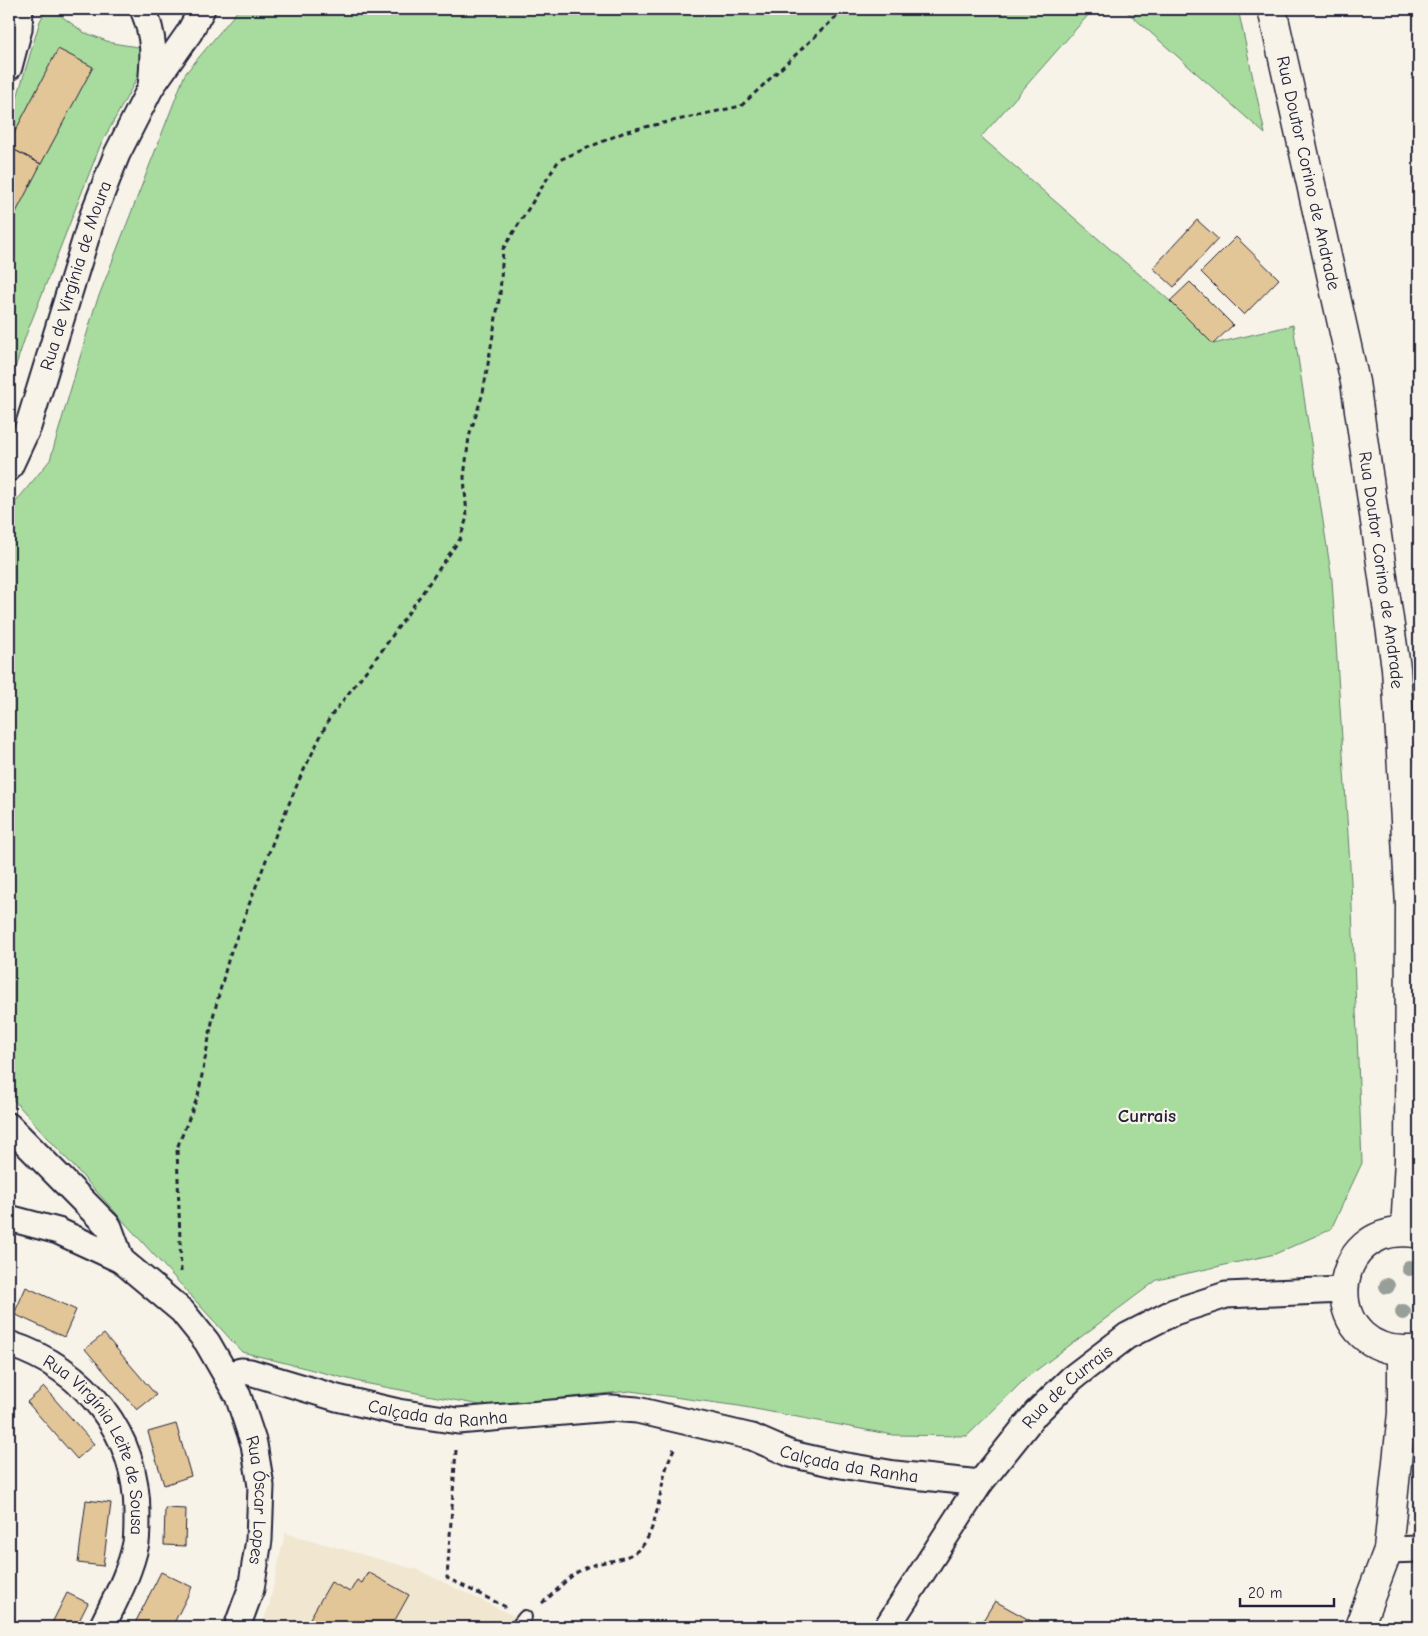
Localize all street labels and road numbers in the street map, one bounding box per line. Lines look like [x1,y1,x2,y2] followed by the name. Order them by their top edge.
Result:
[1272,54,1345,292] street label: Rua Doutor Corino de Andrade
[36,178,116,373] street label: Rua de Virgínia de Moura
[1355,450,1408,689] street label: Rua Doutor Corino de Andrade
[1017,1340,1117,1432] street label: Rua de Currais
[39,1350,148,1535] street label: Rua Virgínia Leite de Sousa
[366,1395,508,1432] street label: Calçada da Ranha
[241,1433,272,1566] street label: Rua Óscar Lopes
[776,1440,919,1487] street label: Calçada da Ranha

